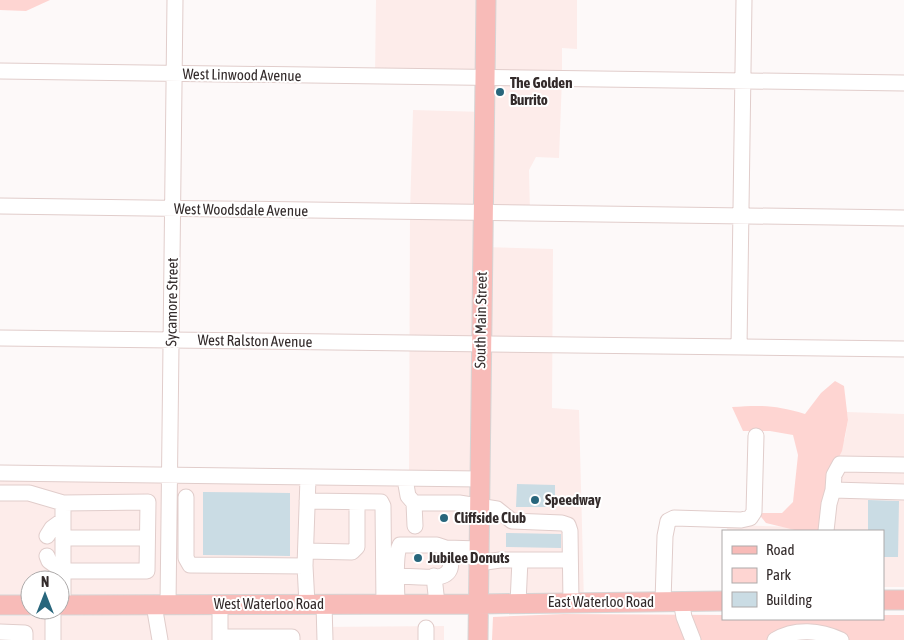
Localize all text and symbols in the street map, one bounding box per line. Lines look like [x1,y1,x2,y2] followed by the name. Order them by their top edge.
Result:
[182,65,302,84] street label: West Linwood Avenue
[510,74,572,108] place label: The Golden Burrito
[494,86,506,98] marker: The Golden Burrito
[174,200,308,219] street label: West Woodsdale Avenue
[162,257,181,347] street label: Sycamore Street
[471,271,490,369] street label: South Main Street
[198,331,313,350] street label: West Ralston Avenue
[545,491,602,508] place label: Speedway
[529,494,541,506] marker: Speedway
[454,509,526,526] place label: Cliffside Club
[438,512,450,524] marker: Cliffside Club
[722,530,884,620] legend
[766,541,795,558] text: Road
[427,549,510,566] place label: Jubilee Donuts
[412,552,424,564] marker: Jubilee Donuts
[766,566,791,583] text: Park
[20,570,70,620] north arrow
[41,574,49,590] text: N
[766,591,812,608] text: Building
[548,593,654,610] street label: East Waterloo Road
[214,595,324,612] street label: West Waterloo Road

